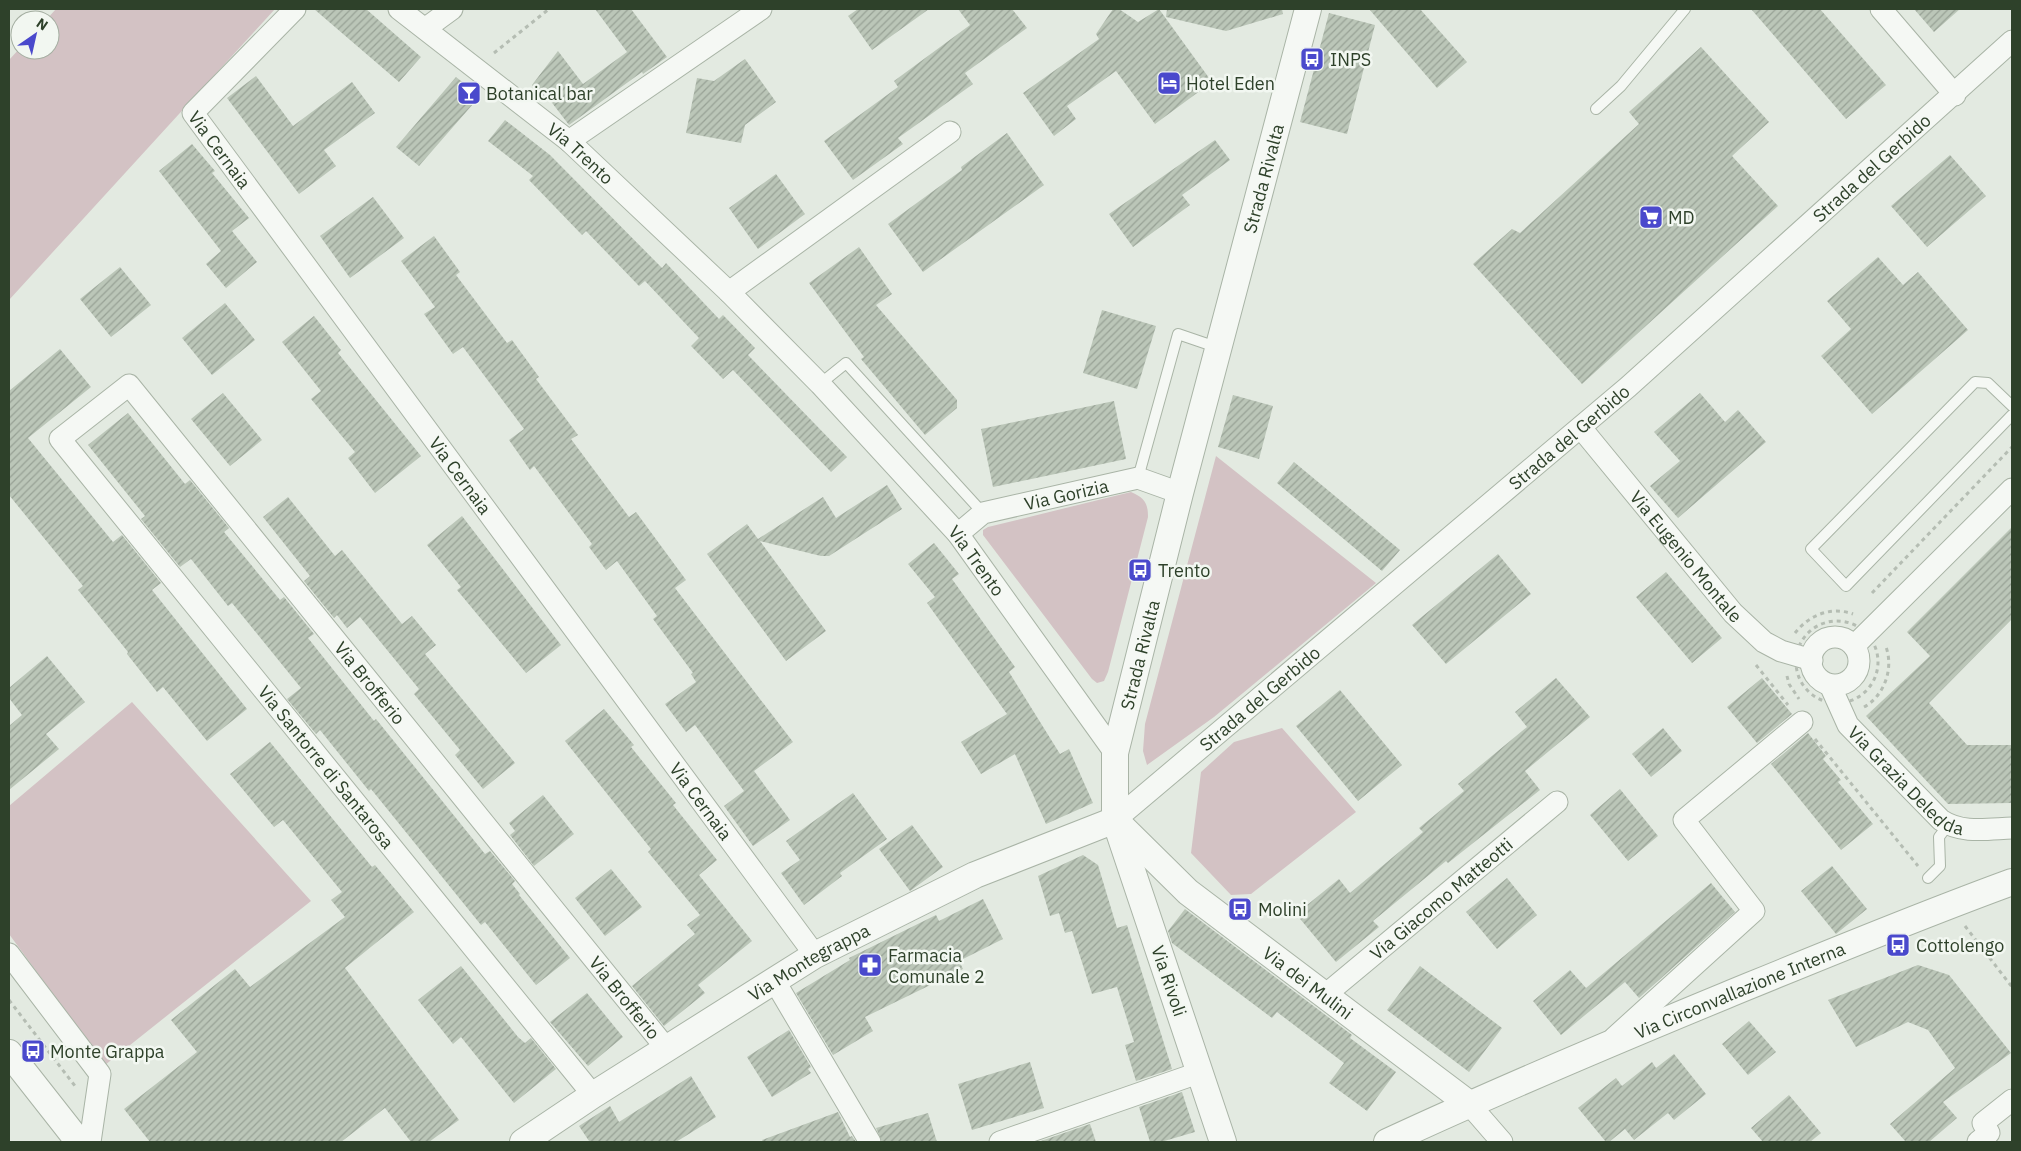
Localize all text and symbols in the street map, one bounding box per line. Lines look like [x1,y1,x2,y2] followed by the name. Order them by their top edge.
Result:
[10,10,60,60] north arrow
[33,14,52,35] text: N
[1299,46,1325,72] bus stop icon: INPS
[1330,48,1371,71] place label: INPS
[1156,70,1182,96] hotel icon: Hotel Eden
[1186,72,1275,95] place label: Hotel Eden
[456,80,482,106] bar icon: Botanical bar
[486,82,593,105] place label: Botanical bar
[184,106,256,193] street label: Via Cernaia
[1808,108,1935,227] street label: Strada del Gerbido
[543,117,619,189] street label: Via Trento
[1238,121,1289,236] street label: Strada Rivalta
[1638,204,1664,230] supermarket icon: MD
[1668,206,1695,229] place label: MD
[1504,379,1634,494] street label: Strada del Gerbido
[424,432,497,519] street label: Via Cernaia
[1022,473,1111,515] street label: Via Gorizia
[1625,486,1747,627] street label: Via Eugenio Montale
[944,520,1010,600] street label: Via Trento
[1127,557,1153,583] bus stop icon: Trento
[1158,559,1210,582] place label: Trento
[1115,597,1164,712] street label: Strada Rivalta
[330,637,411,729] street label: Via Brofferio
[1194,641,1325,756] street label: Strada del Gerbido
[253,681,399,854] street label: Via Santorre di Santarosa
[1843,721,1966,840] street label: Via Grazia Deledda
[665,758,738,845] street label: Via Cernaia
[1365,832,1517,964] street label: Via Giacomo Matteotti
[1227,896,1253,922] bus stop icon: Molini
[1258,898,1307,921] place label: Molini
[744,918,874,1006] street label: Via Montegrappa
[1885,932,1911,958] bus stop icon: Cottolengo
[1916,934,2004,957] place label: Cottolengo
[1631,936,1849,1044] street label: Via Circonvallazione Interna
[1258,941,1358,1024] street label: Via dei Mulini
[1146,942,1192,1020] street label: Via Rivoli
[888,944,985,988] place label: Farmacia Comunale 2
[585,951,666,1044] street label: Via Brofferio
[857,952,883,978] pharmacy icon: Farmacia Comunale 2
[20,1038,46,1064] bus stop icon: Monte Grappa
[50,1040,165,1063] place label: Monte Grappa

